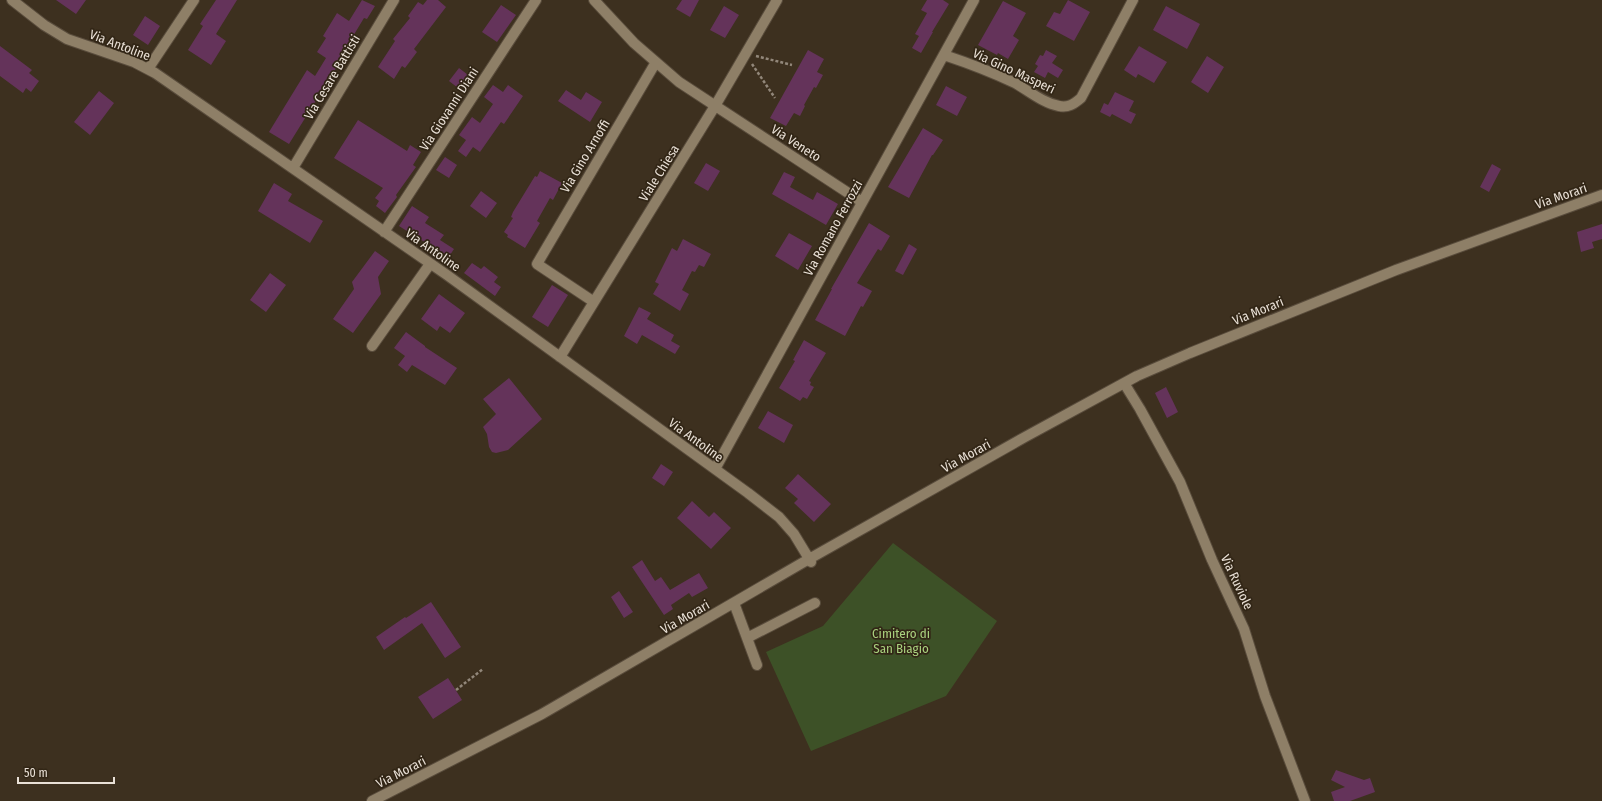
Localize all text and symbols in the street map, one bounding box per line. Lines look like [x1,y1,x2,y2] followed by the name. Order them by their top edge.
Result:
[87,27,153,63] street label: Via Antoline
[301,32,363,122] street label: Via Cesare Battisti
[970,45,1058,97] street label: Via Gino Masperi
[417,65,481,153] street label: Via Giovanni Diani
[557,117,613,195] street label: Via Gino Arnoffi
[768,121,824,165] street label: Via Veneto
[636,142,682,204] street label: Viale Chiesa
[801,178,865,278] street label: Via Romano Ferrozzi
[1533,180,1589,212] street label: Via Morari
[403,226,463,274] street label: Via Antoline
[1230,294,1286,328] street label: Via Morari
[666,415,726,465] street label: Via Antoline
[939,436,993,476] street label: Via Morari
[1218,552,1256,612] street label: Via Ruviole
[658,597,712,637] street label: Via Morari
[872,626,930,656] park label: Cimitero di San Biagio
[374,753,428,791] street label: Via Morari
[18,759,114,785] scale bar
[24,766,48,780] text: 50 m

